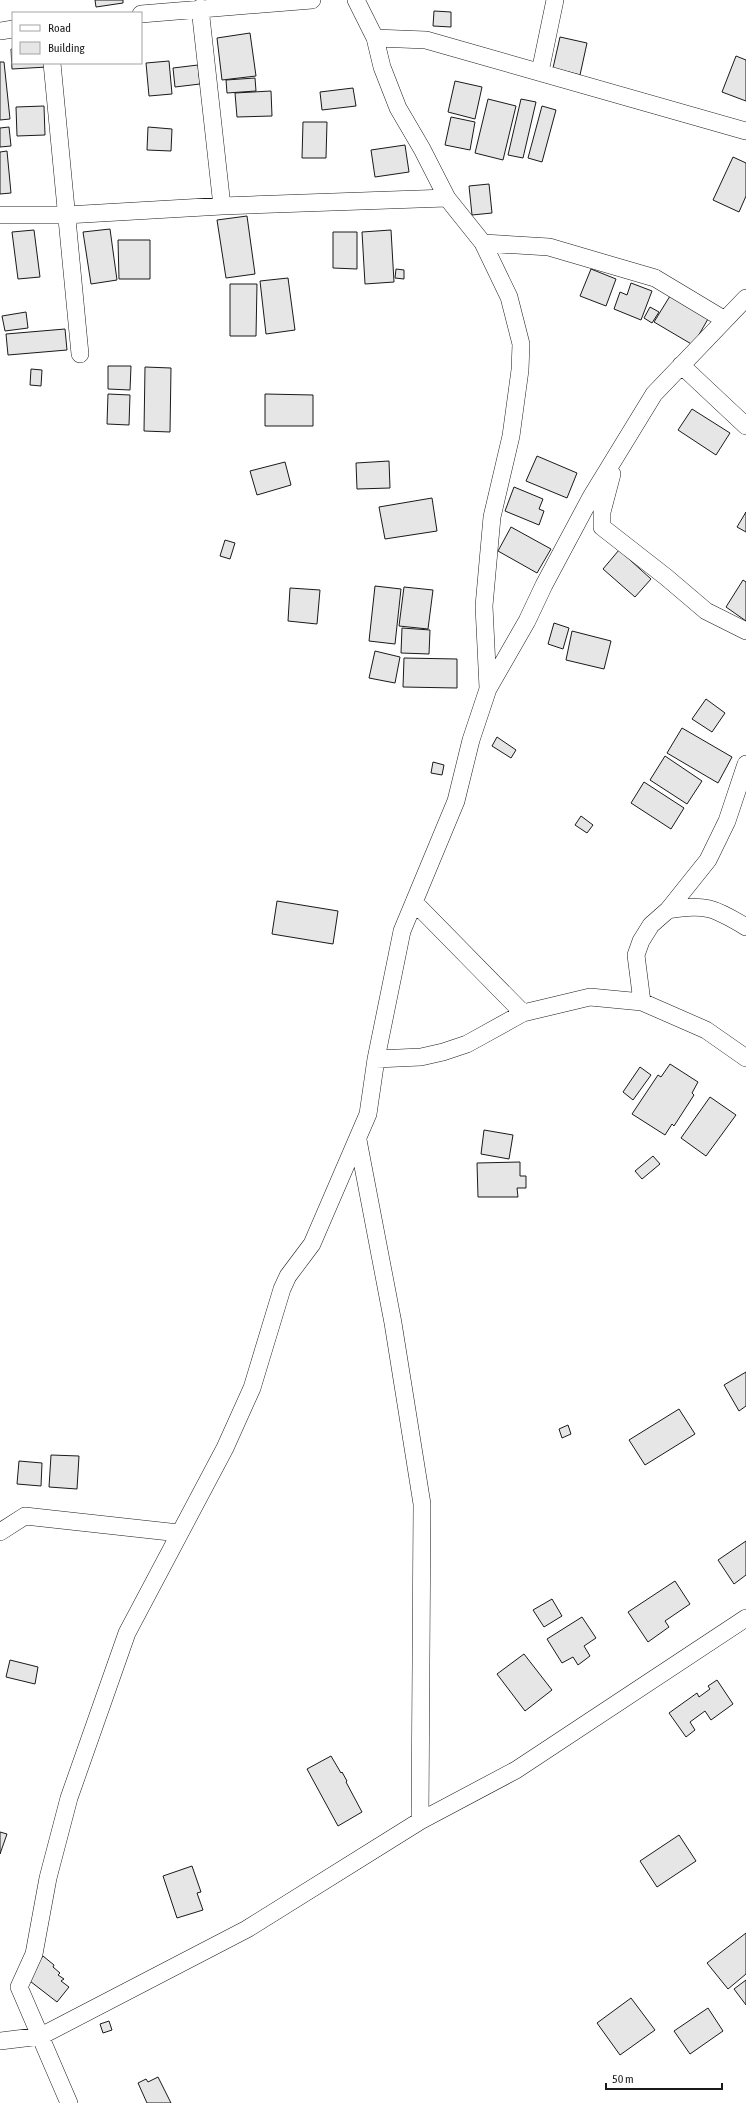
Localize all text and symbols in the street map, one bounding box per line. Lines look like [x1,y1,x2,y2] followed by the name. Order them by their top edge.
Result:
[12,12,142,64] legend
[48,21,71,35] text: Road
[48,41,86,55] text: Building
[606,2065,722,2091] scale bar
[612,2072,634,2086] text: 50 m

